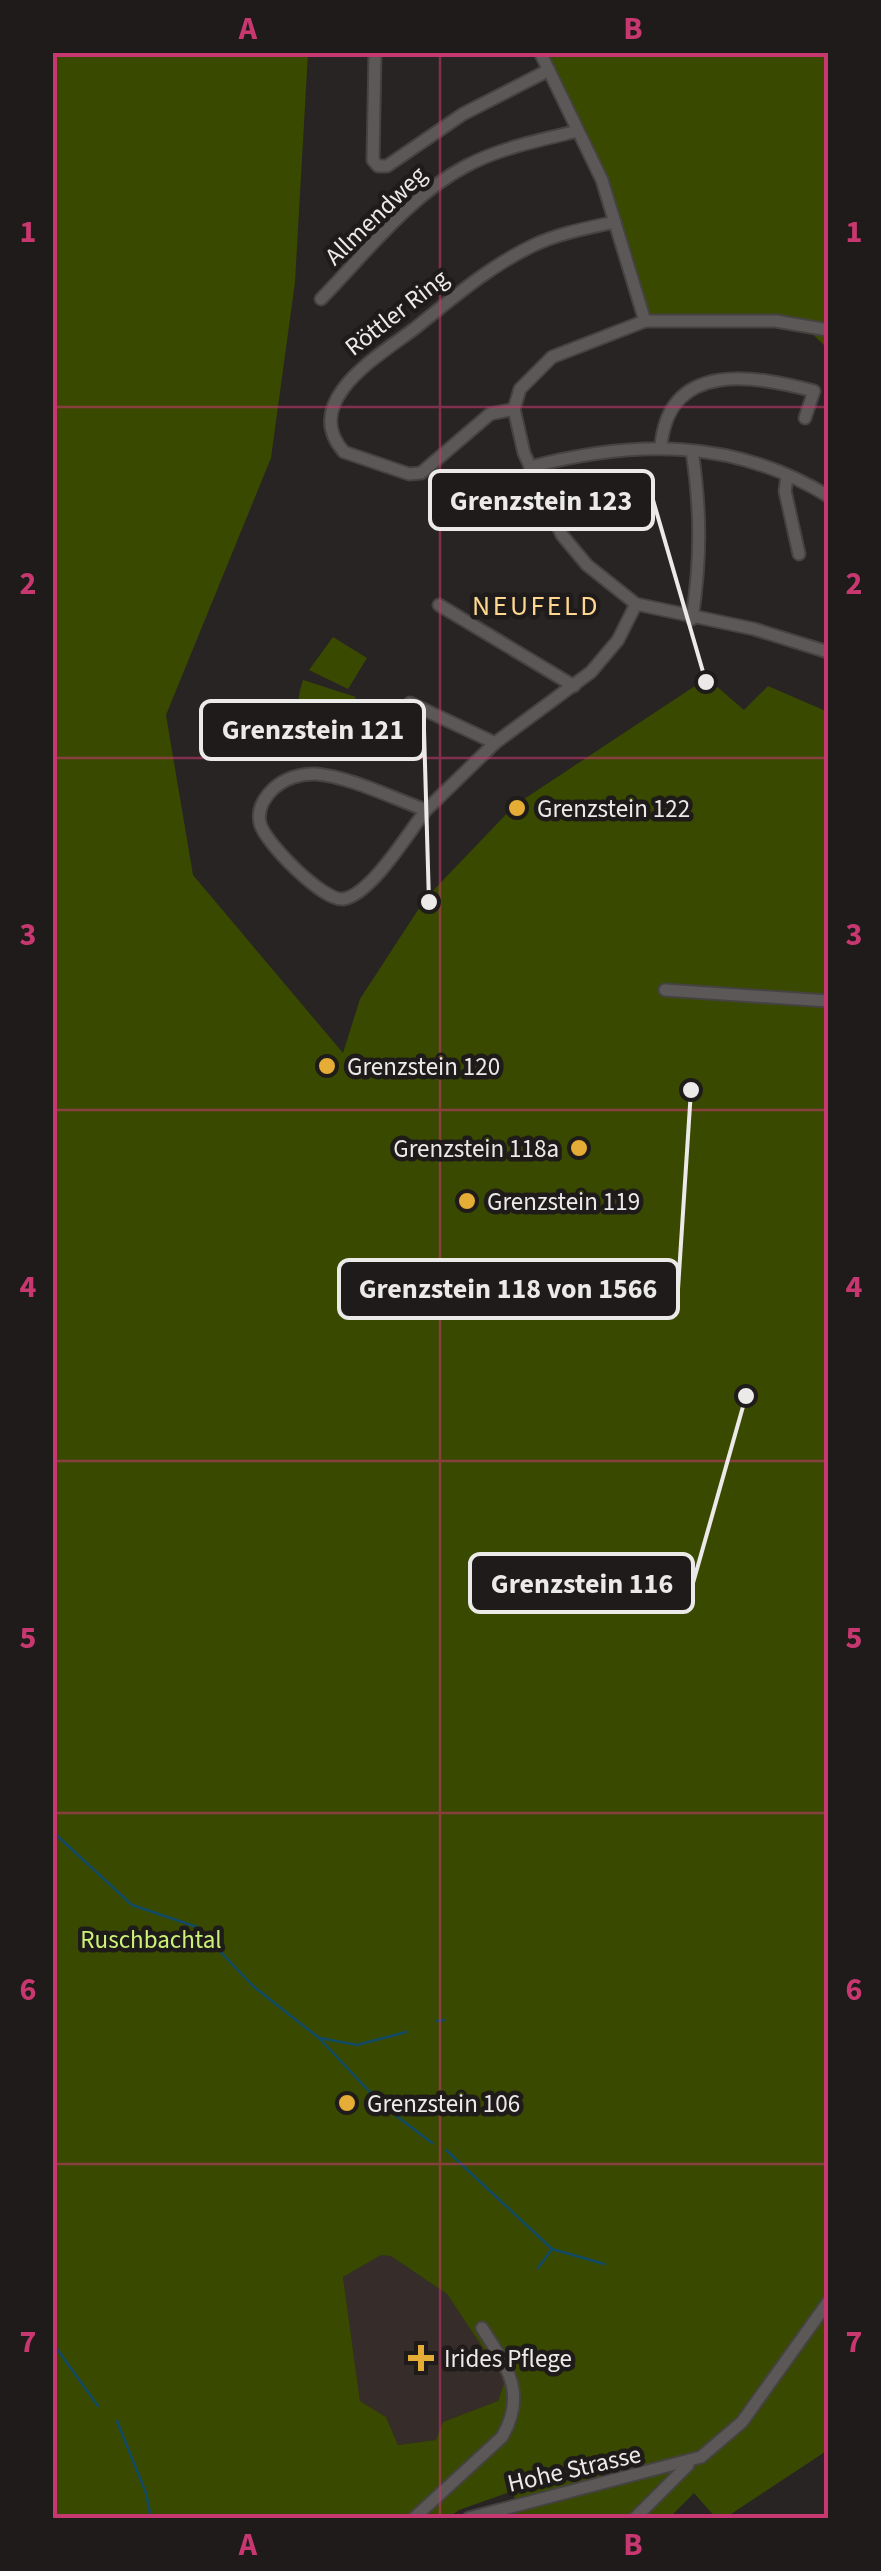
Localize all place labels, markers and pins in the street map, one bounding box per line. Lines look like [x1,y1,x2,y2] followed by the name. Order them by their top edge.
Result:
[430,471,653,529] callout: Grenzstein 123
[201,701,424,759] callout: Grenzstein 121
[537,791,690,827] place label: Grenzstein 122
[506,797,528,819] marker: Grenzstein 122
[347,1049,500,1085] place label: Grenzstein 120
[316,1055,338,1077] marker: Grenzstein 120
[393,1131,559,1167] place label: Grenzstein 118a
[568,1137,590,1159] marker: Grenzstein 118a
[487,1184,640,1220] place label: Grenzstein 119
[456,1190,478,1212] marker: Grenzstein 119
[339,1260,678,1318] callout: Grenzstein 118 von 1566
[470,1554,693,1612] callout: Grenzstein 116
[367,2086,520,2122] place label: Grenzstein 106
[336,2092,358,2114] marker: Grenzstein 106
[444,2341,572,2377] place label: Irides Pflege
[408,2345,434,2371] marker: Irides Pflege

